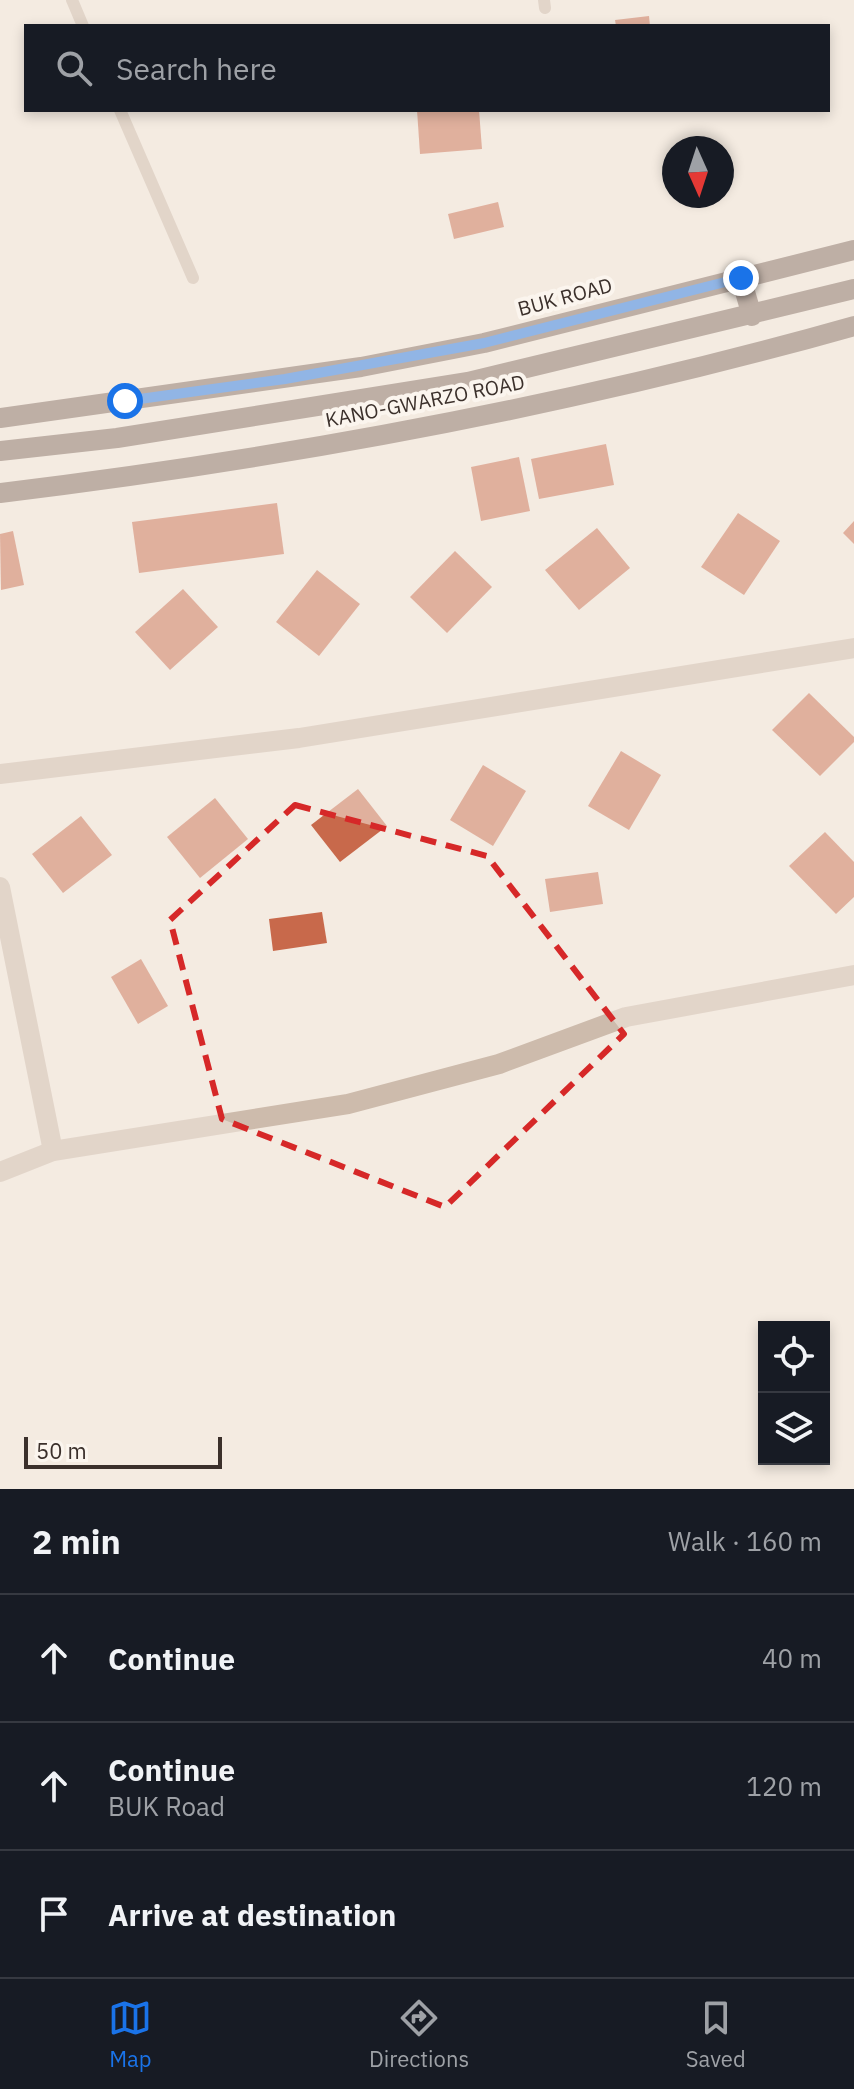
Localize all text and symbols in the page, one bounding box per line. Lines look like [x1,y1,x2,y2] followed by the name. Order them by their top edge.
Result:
[24,24,830,112] search box
[52,46,96,90] icon: search
[116,49,277,88] text: Search here
[662,136,734,208] north arrow
[723,260,759,296] route end
[515,271,615,322] street label: BUK ROAD
[323,368,527,433] street label: KANO-GWARZO ROAD
[107,383,143,419] route start
[758,1321,830,1465] map controls
[758,1321,830,1393] button: locate
[758,1393,830,1465] button: layers
[24,1433,222,1469] scale bar
[36,1436,87,1465] text: 50 m
[32,1519,121,1563] text: 2 min
[668,1524,822,1558] text: Walk · 160 m
[32,1636,76,1680] icon: ahead
[108,1639,235,1678] text: Continue
[762,1641,822,1675] text: 40 m
[108,1750,235,1789] text: Continue
[32,1764,76,1808] icon: ahead
[746,1769,822,1803] text: 120 m
[108,1789,225,1823] text: BUK Road
[32,1892,76,1936] icon: arrive
[108,1895,396,1934] text: Arrive at destination
[108,1996,152,2073] tab: Map
[369,1996,469,2073] tab: Directions
[686,1996,746,2073] tab: Saved

